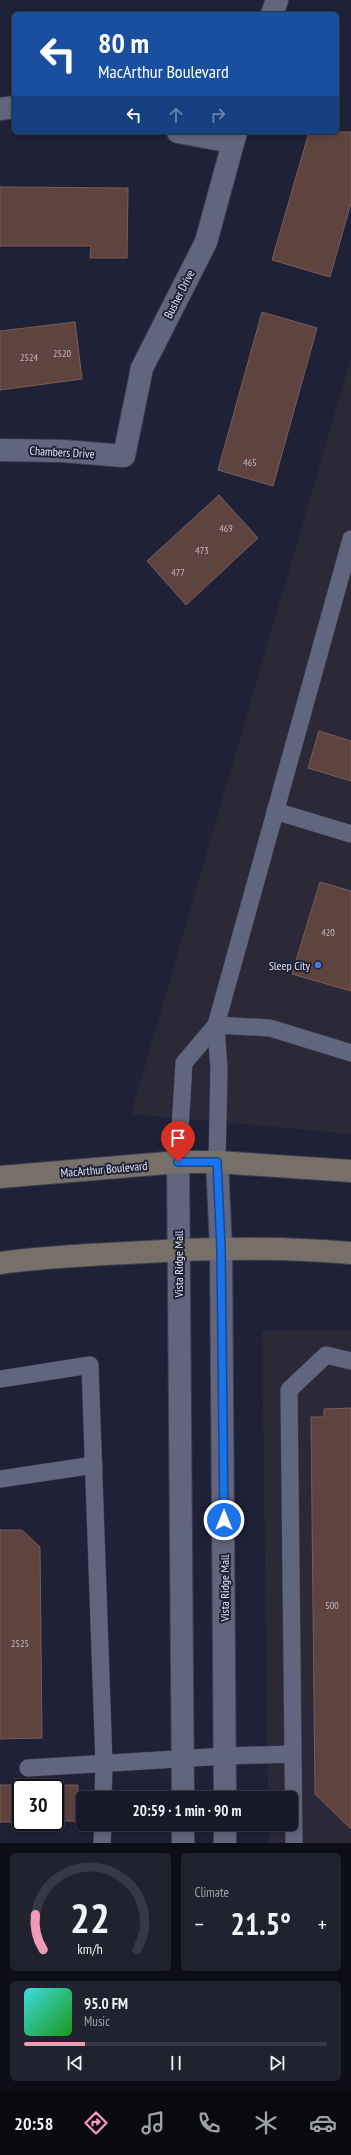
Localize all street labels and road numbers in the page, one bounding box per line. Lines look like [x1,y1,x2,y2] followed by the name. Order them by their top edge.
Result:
[160,267,198,321] street label: Busher Drive
[29,443,95,461] street label: Chambers Drive
[60,1158,148,1180] street label: MacArthur Boulevard
[171,1230,186,1299] street label: Vista Ridge Mall
[217,1554,232,1623] street label: Vista Ridge Mall

